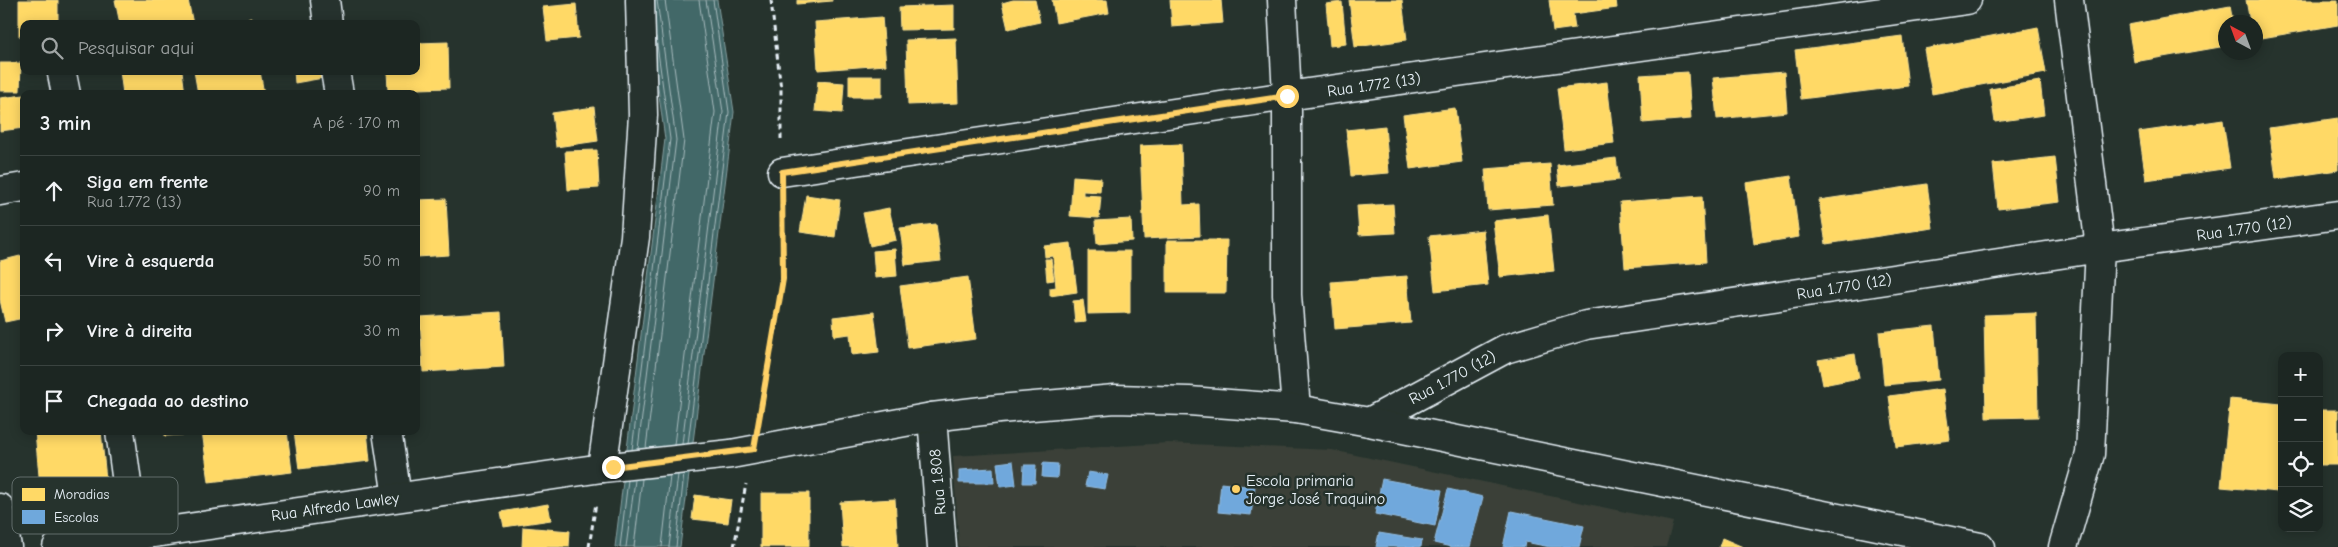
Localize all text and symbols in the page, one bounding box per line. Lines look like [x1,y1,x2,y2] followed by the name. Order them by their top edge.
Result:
[2218,15,2263,60] north arrow
[20,20,420,75] search box
[38,34,66,62] icon: search
[78,37,194,59] text: Pesquisar aqui
[1326,70,1422,100] street label: Rua 1.772 (13)
[1276,85,1299,108] route start
[40,111,91,135] text: 3 min
[313,114,400,132] text: A pé · 170 m
[87,171,208,193] text: Siga em frente
[40,177,68,205] icon: ahead
[363,182,400,200] text: 90 m
[87,193,181,211] text: Rua 1.772 (13)
[2195,213,2293,245] street label: Rua 1.770 (12)
[40,247,68,275] icon: left
[87,250,214,272] text: Vire à esquerda
[363,252,400,270] text: 50 m
[1795,271,1893,303] street label: Rua 1.770 (12)
[40,317,68,345] icon: right
[87,320,192,342] text: Vire à direita
[364,322,400,340] text: 30 m
[1406,347,1499,408] street label: Rua 1.770 (12)
[2278,352,2323,532] map controls
[2278,352,2323,397] button: +
[40,387,68,415] icon: arrive
[87,390,249,412] text: Chegada ao destino
[2278,397,2323,442] button: −
[2278,442,2323,487] button: locate
[926,448,950,516] street label: Rua 1.808
[602,456,625,479] route end
[1246,472,1385,508] place label: Escola primaria Jorge José Traquino
[12,477,178,534] legend
[1230,483,1242,495] marker: Escola primaria Jorge José Traquino
[54,486,109,503] text: Moradias
[2278,487,2323,532] button: layers
[270,489,401,525] street label: Rua Alfredo Lawley
[54,509,99,526] text: Escolas

